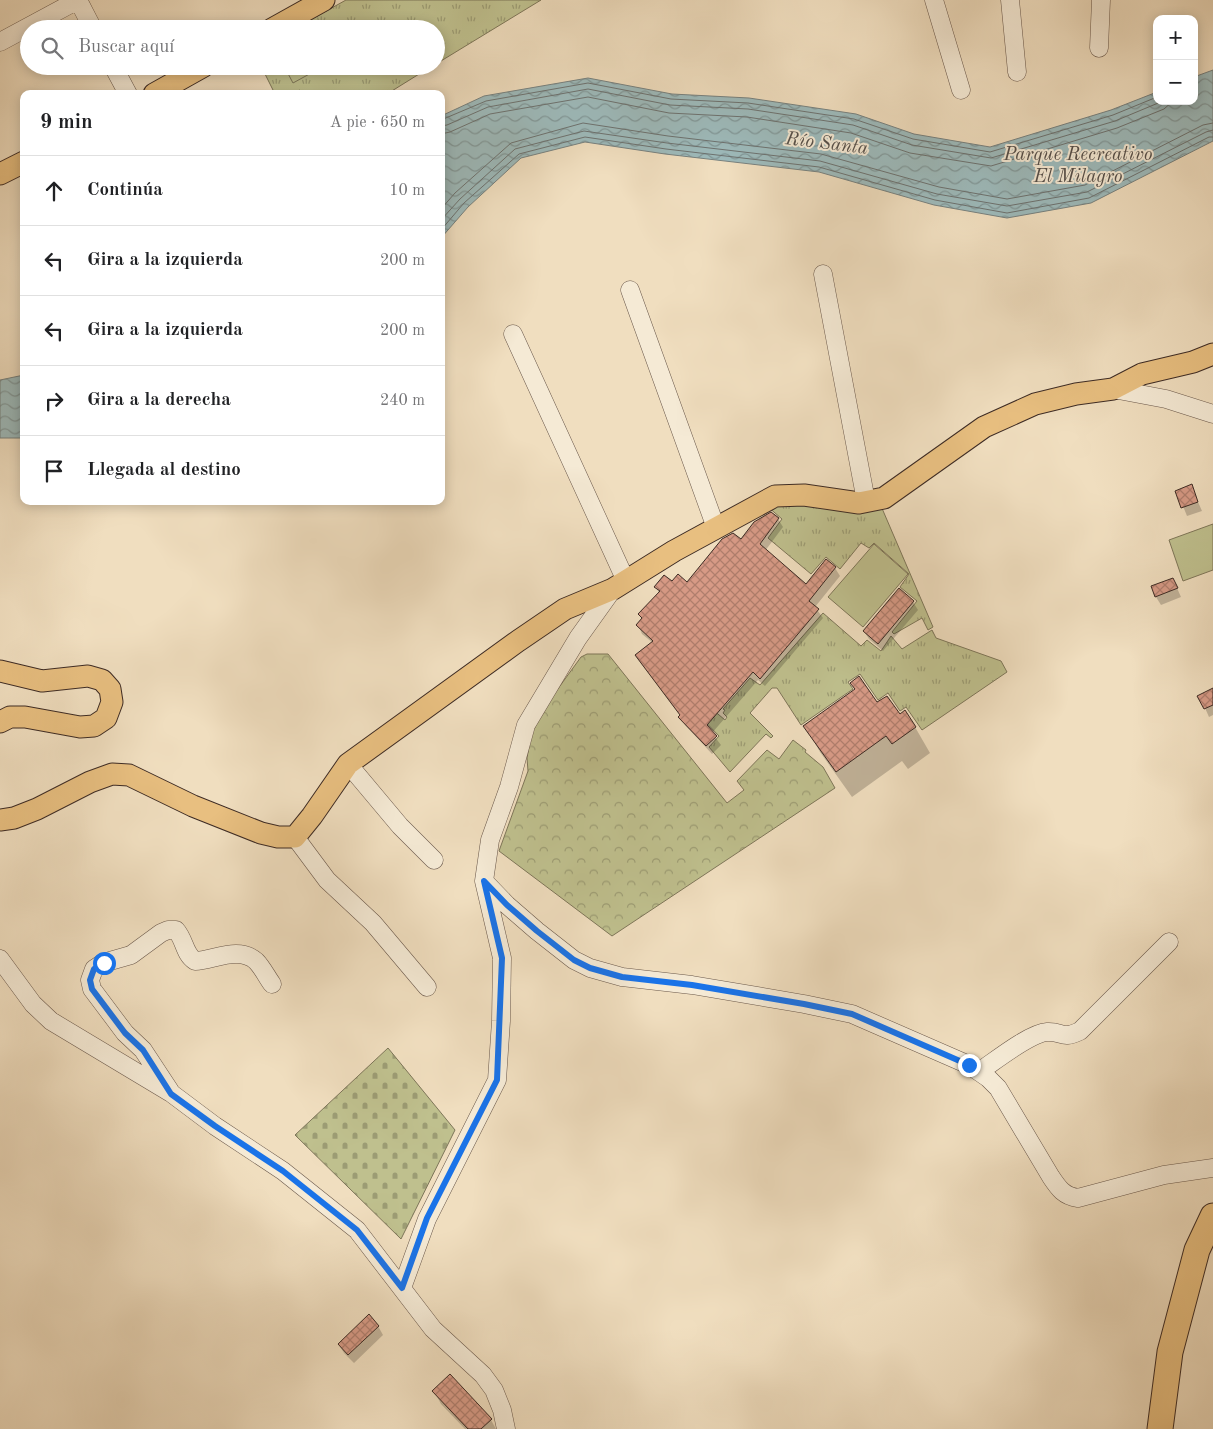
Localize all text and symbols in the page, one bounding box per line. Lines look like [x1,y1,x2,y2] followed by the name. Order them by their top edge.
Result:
[1153,15,1198,105] map controls
[1153,15,1198,60] button: +
[20,20,445,75] search box
[38,34,66,62] icon: search
[78,38,174,57] text: Buscar aquí
[1153,60,1198,105] button: −
[40,112,93,133] text: 9 min
[330,115,425,131] text: A pie · 650 m
[783,130,869,159] water label: Río Santa
[1003,146,1153,187] water label: Parque Recreativo El Milagro
[40,177,68,205] icon: ahead
[87,181,163,200] text: Continúa
[389,183,425,199] text: 10 m
[40,247,68,275] icon: left
[87,251,243,270] text: Gira a la izquierda
[380,253,425,269] text: 200 m
[40,317,68,345] icon: left
[87,321,243,340] text: Gira a la izquierda
[380,323,425,339] text: 200 m
[40,387,68,415] icon: right
[87,391,231,410] text: Gira a la derecha
[380,393,425,409] text: 240 m
[40,457,68,485] icon: arrive
[87,461,241,480] text: Llegada al destino
[93,952,116,975] route start
[958,1054,981,1077] route end

